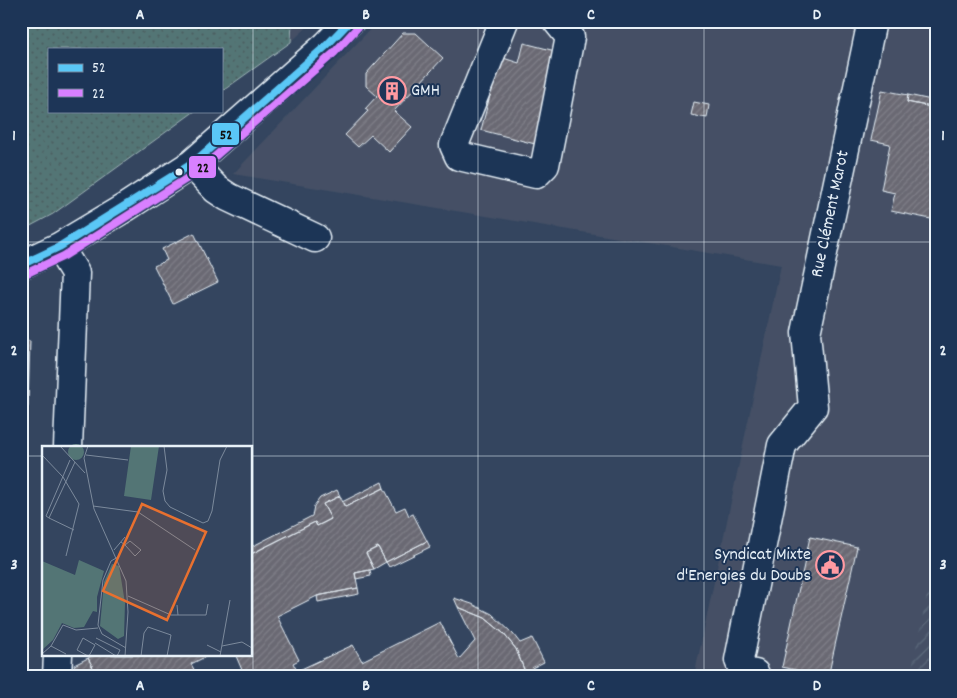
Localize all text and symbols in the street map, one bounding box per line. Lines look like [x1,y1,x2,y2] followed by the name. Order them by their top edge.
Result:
[136,4,145,27] text: A
[362,4,370,27] text: B
[587,4,595,27] text: C
[813,4,822,27] text: D
[48,48,222,112] legend
[92,58,106,80] text: 52
[377,76,407,106] building icon: GMH
[411,79,440,104] place label: GMH
[92,84,105,106] text: 22
[211,122,240,146] line badge: 52
[12,125,16,148] text: 1
[941,125,945,148] text: 1
[220,126,232,146] text: 52
[805,148,857,280] street label: Rue Clément Marot
[188,155,217,179] line badge: 22
[197,159,209,179] text: 22
[174,167,184,177] unlabelled marker
[11,340,18,363] text: 2
[940,340,947,363] text: 2
[42,446,252,656] inset map
[676,543,811,589] place label: Syndicat Mixte d'Energies du Doubs
[815,550,845,580] public building icon: Syndicat Mixte d'Energies du Doubs
[10,554,18,577] text: 3
[939,554,947,577] text: 3
[136,675,145,698] text: A
[362,675,370,698] text: B
[587,675,595,698] text: C
[813,675,822,698] text: D

